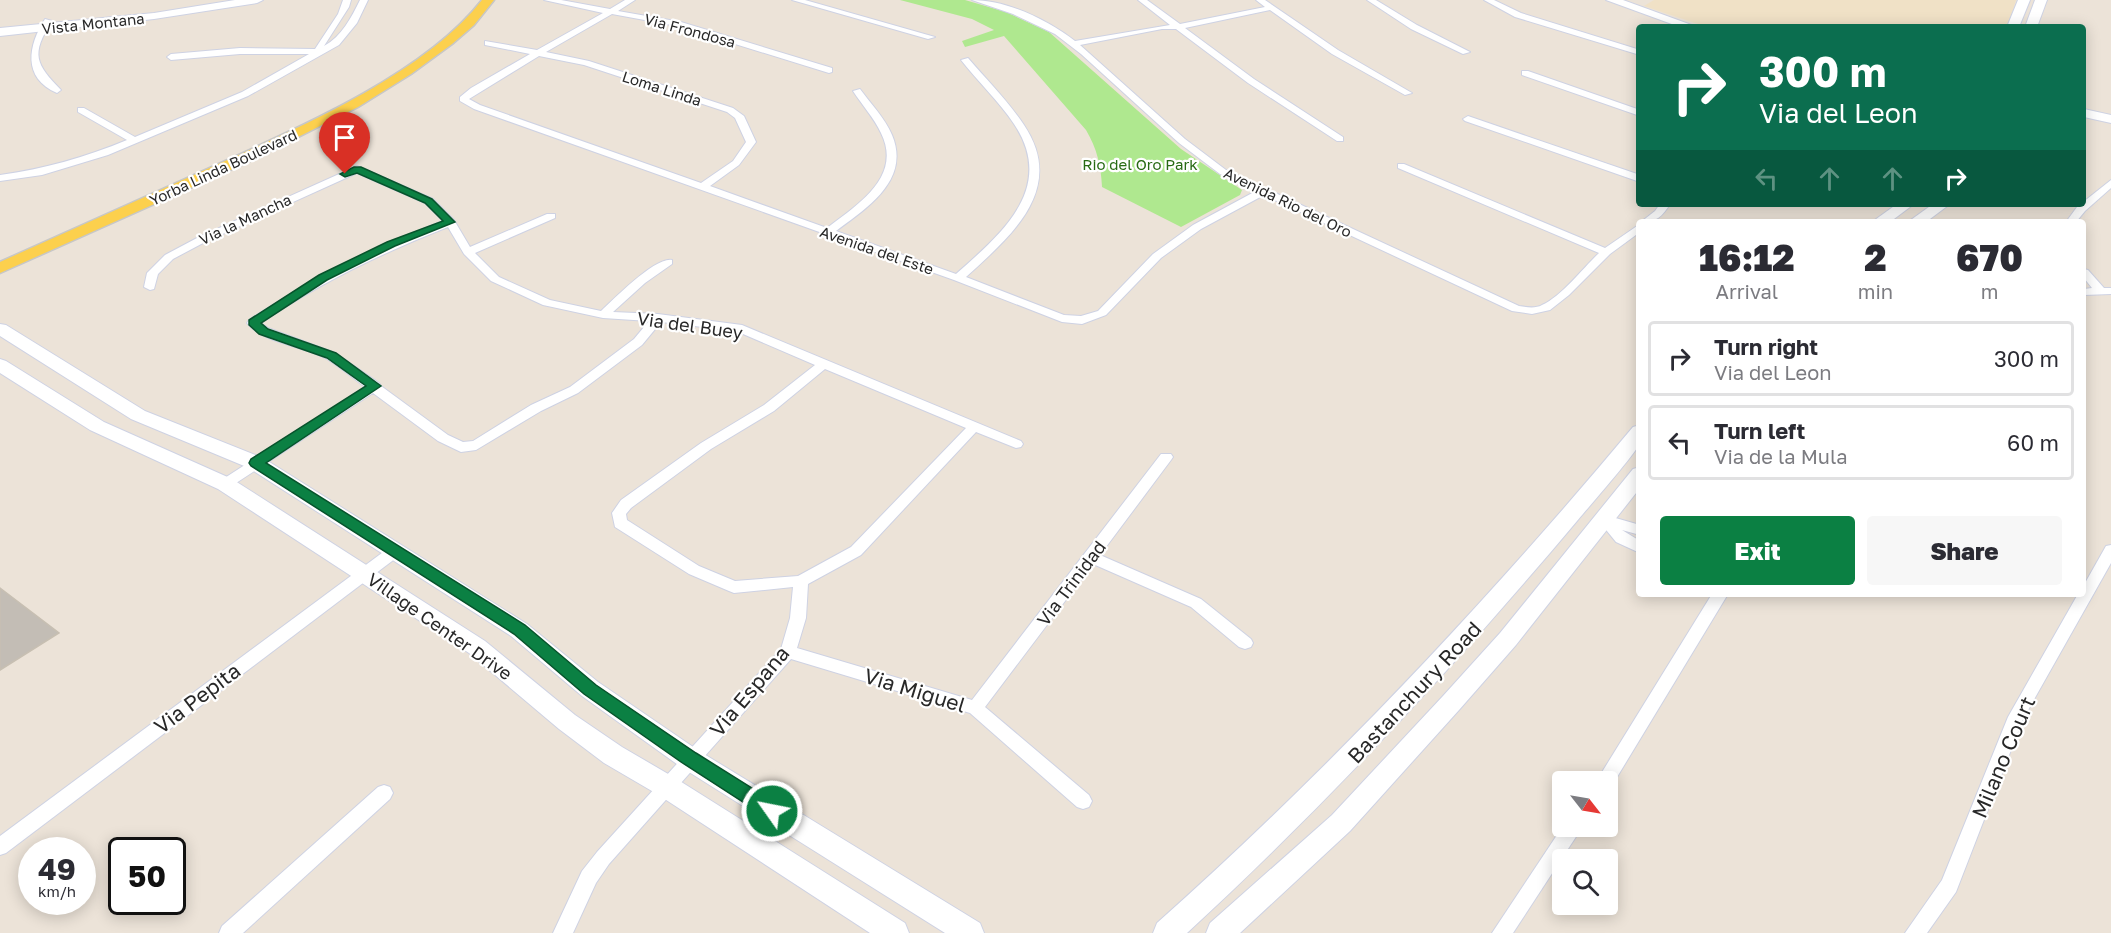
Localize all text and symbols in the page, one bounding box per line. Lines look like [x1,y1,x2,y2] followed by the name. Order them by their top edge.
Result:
[41,9,145,37] street label: Vista Montana
[642,9,738,51] street label: Via Frondosa
[1759,46,1886,96] text: 300 m
[1660,48,1738,126] icon: right
[620,67,704,109] street label: Loma Linda
[1759,97,1918,129] text: Via del Leon
[319,112,370,174] pin
[328,121,361,154] icon: arrive
[146,125,300,209] street label: Yorba Linda Boulevard
[1082,155,1198,173] park label: Rio del Oro Park
[1750,162,1783,195] icon: left
[1813,162,1846,195] icon: ahead
[1876,162,1909,195] icon: ahead
[1939,162,1972,195] icon: right
[1221,163,1355,241] street label: Avenida Rio del Oro
[196,190,294,248] street label: Via la Mancha
[818,222,936,278] street label: Avenida del Este
[1699,236,1795,279] text: 16:12
[1864,236,1887,279] text: 2
[1956,236,2023,279] text: 670
[1716,279,1778,303] text: Arrival
[1858,279,1893,303] text: min
[1981,279,1998,303] text: m
[636,307,744,343] street label: Via del Buey
[1714,333,1818,360] text: Turn right
[1663,342,1696,375] icon: right
[1994,345,2059,372] text: 300 m
[1714,360,1831,384] text: Via del Leon
[1714,417,1805,444] text: Turn left
[1663,426,1696,459] icon: left
[2007,429,2059,456] text: 60 m
[1714,444,1848,468] text: Via de la Mula
[1660,516,1855,585] button: Exit
[1867,516,2062,585] button: Share
[1032,536,1110,630] street label: Via Trinidad
[363,568,517,684] street label: Village Center Drive
[1342,616,1486,768] street label: Bastanchury Road
[704,640,794,742] street label: Via Espana
[149,657,245,739] street label: Via Pepita
[861,662,969,718] street label: Via Miguel
[1966,692,2040,822] street label: Milano Court
[1552,771,1618,837] north arrow
[1552,771,1618,915] map controls
[740,779,804,843] position arrow
[108,837,186,915] speed limit sign: 50
[1552,849,1618,915] button: search
[38,851,76,887] text: 49
[38,882,76,900] text: km/h

